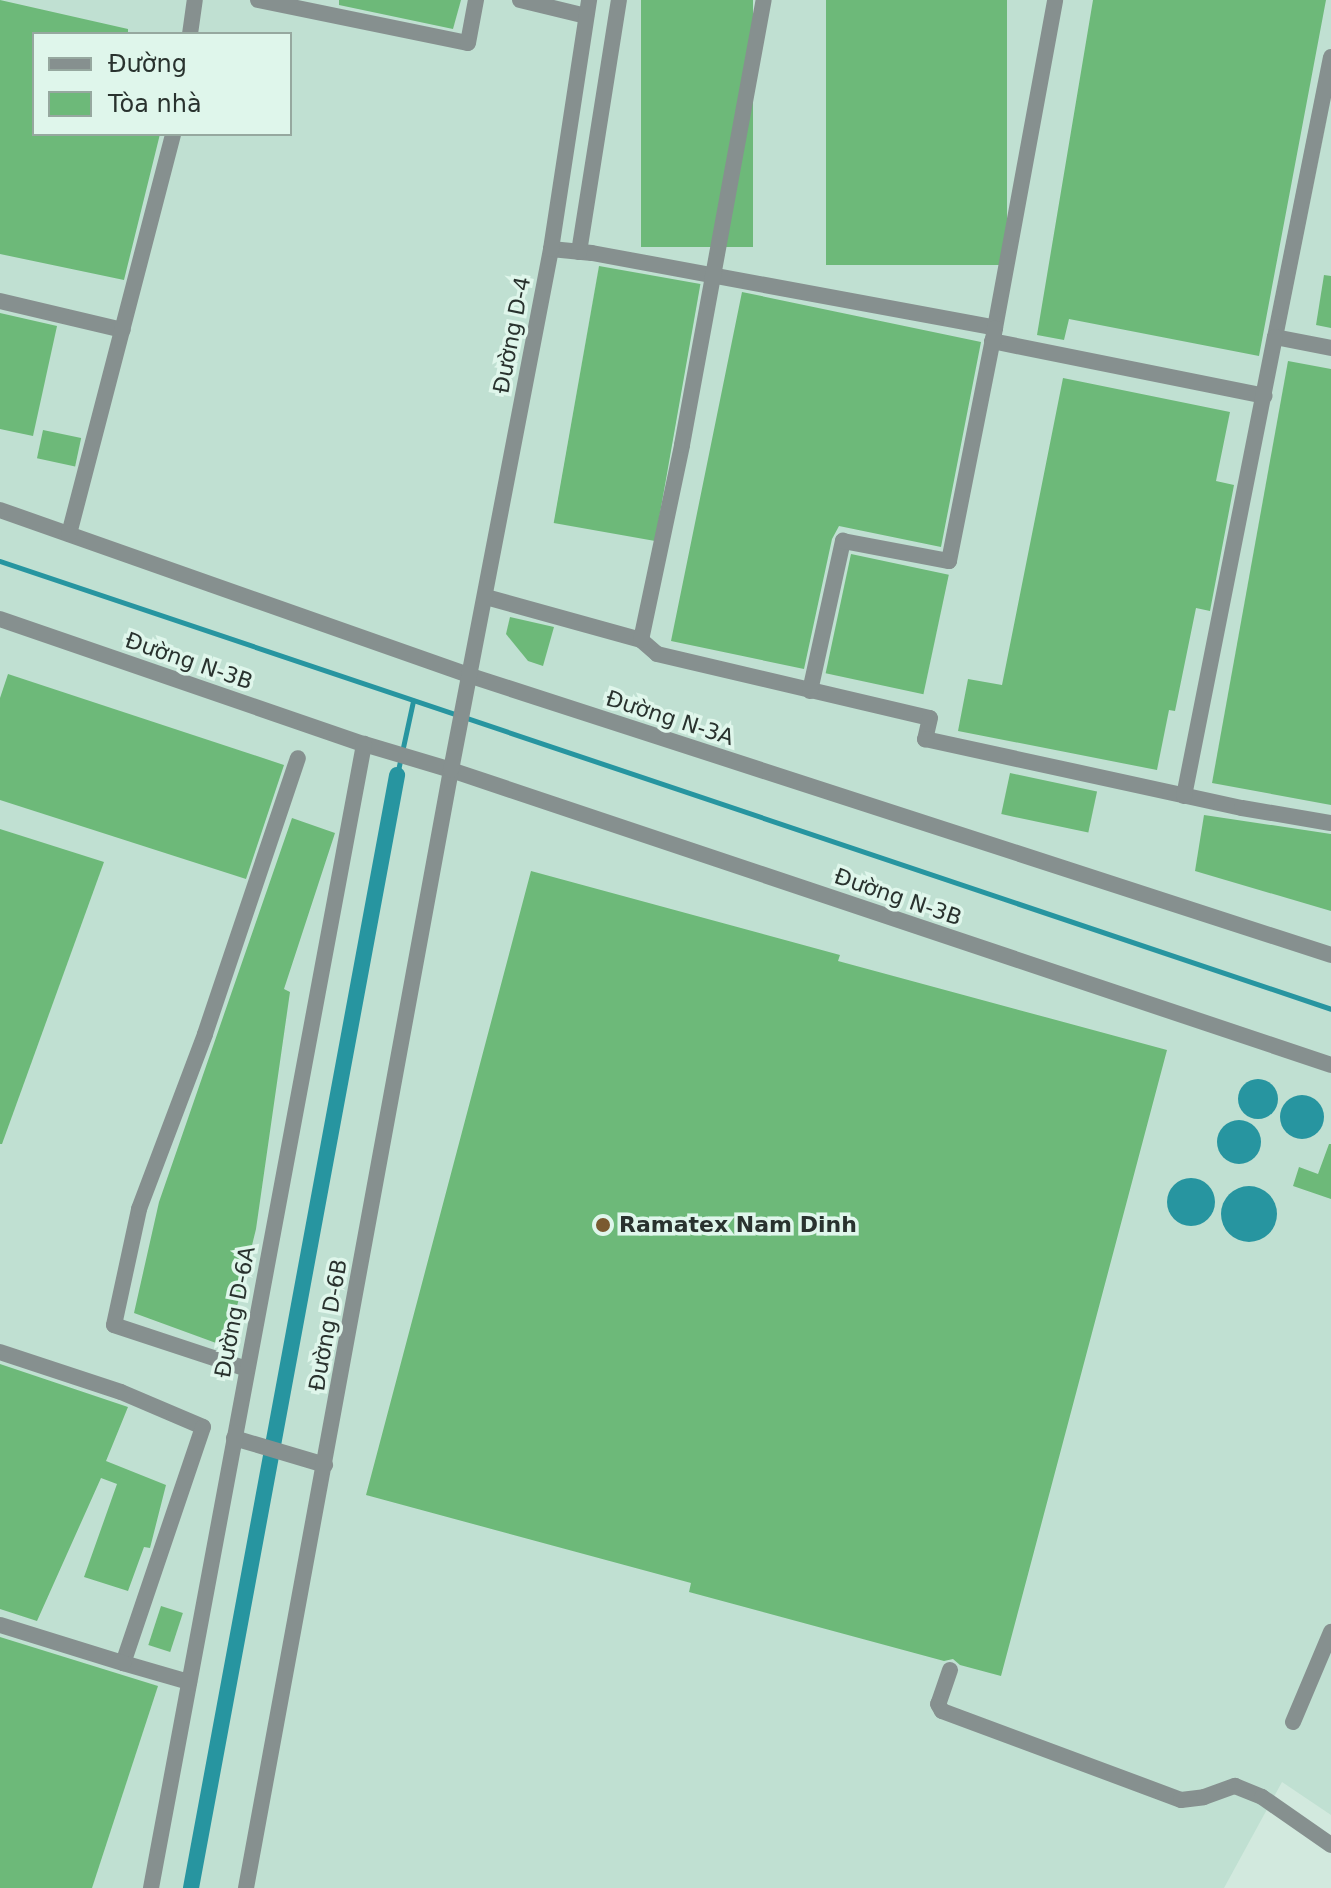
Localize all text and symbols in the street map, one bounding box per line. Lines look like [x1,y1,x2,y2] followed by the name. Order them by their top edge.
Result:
[32,32,292,136] legend
[108,50,187,78] text: Đường
[108,90,202,118] text: Tòa nhà
[488,274,536,396] street label: Đường D-4
[122,627,256,695] street label: Đường N-3B
[603,685,737,751] street label: Đường N-3A
[831,863,965,931] street label: Đường N-3B
[619,1212,857,1238] place label: Ramatex Nam Dinh
[594,1216,612,1234] marker: Ramatex Nam Dinh
[209,1244,261,1380] street label: Đường D-6A
[303,1257,353,1393] street label: Đường D-6B

